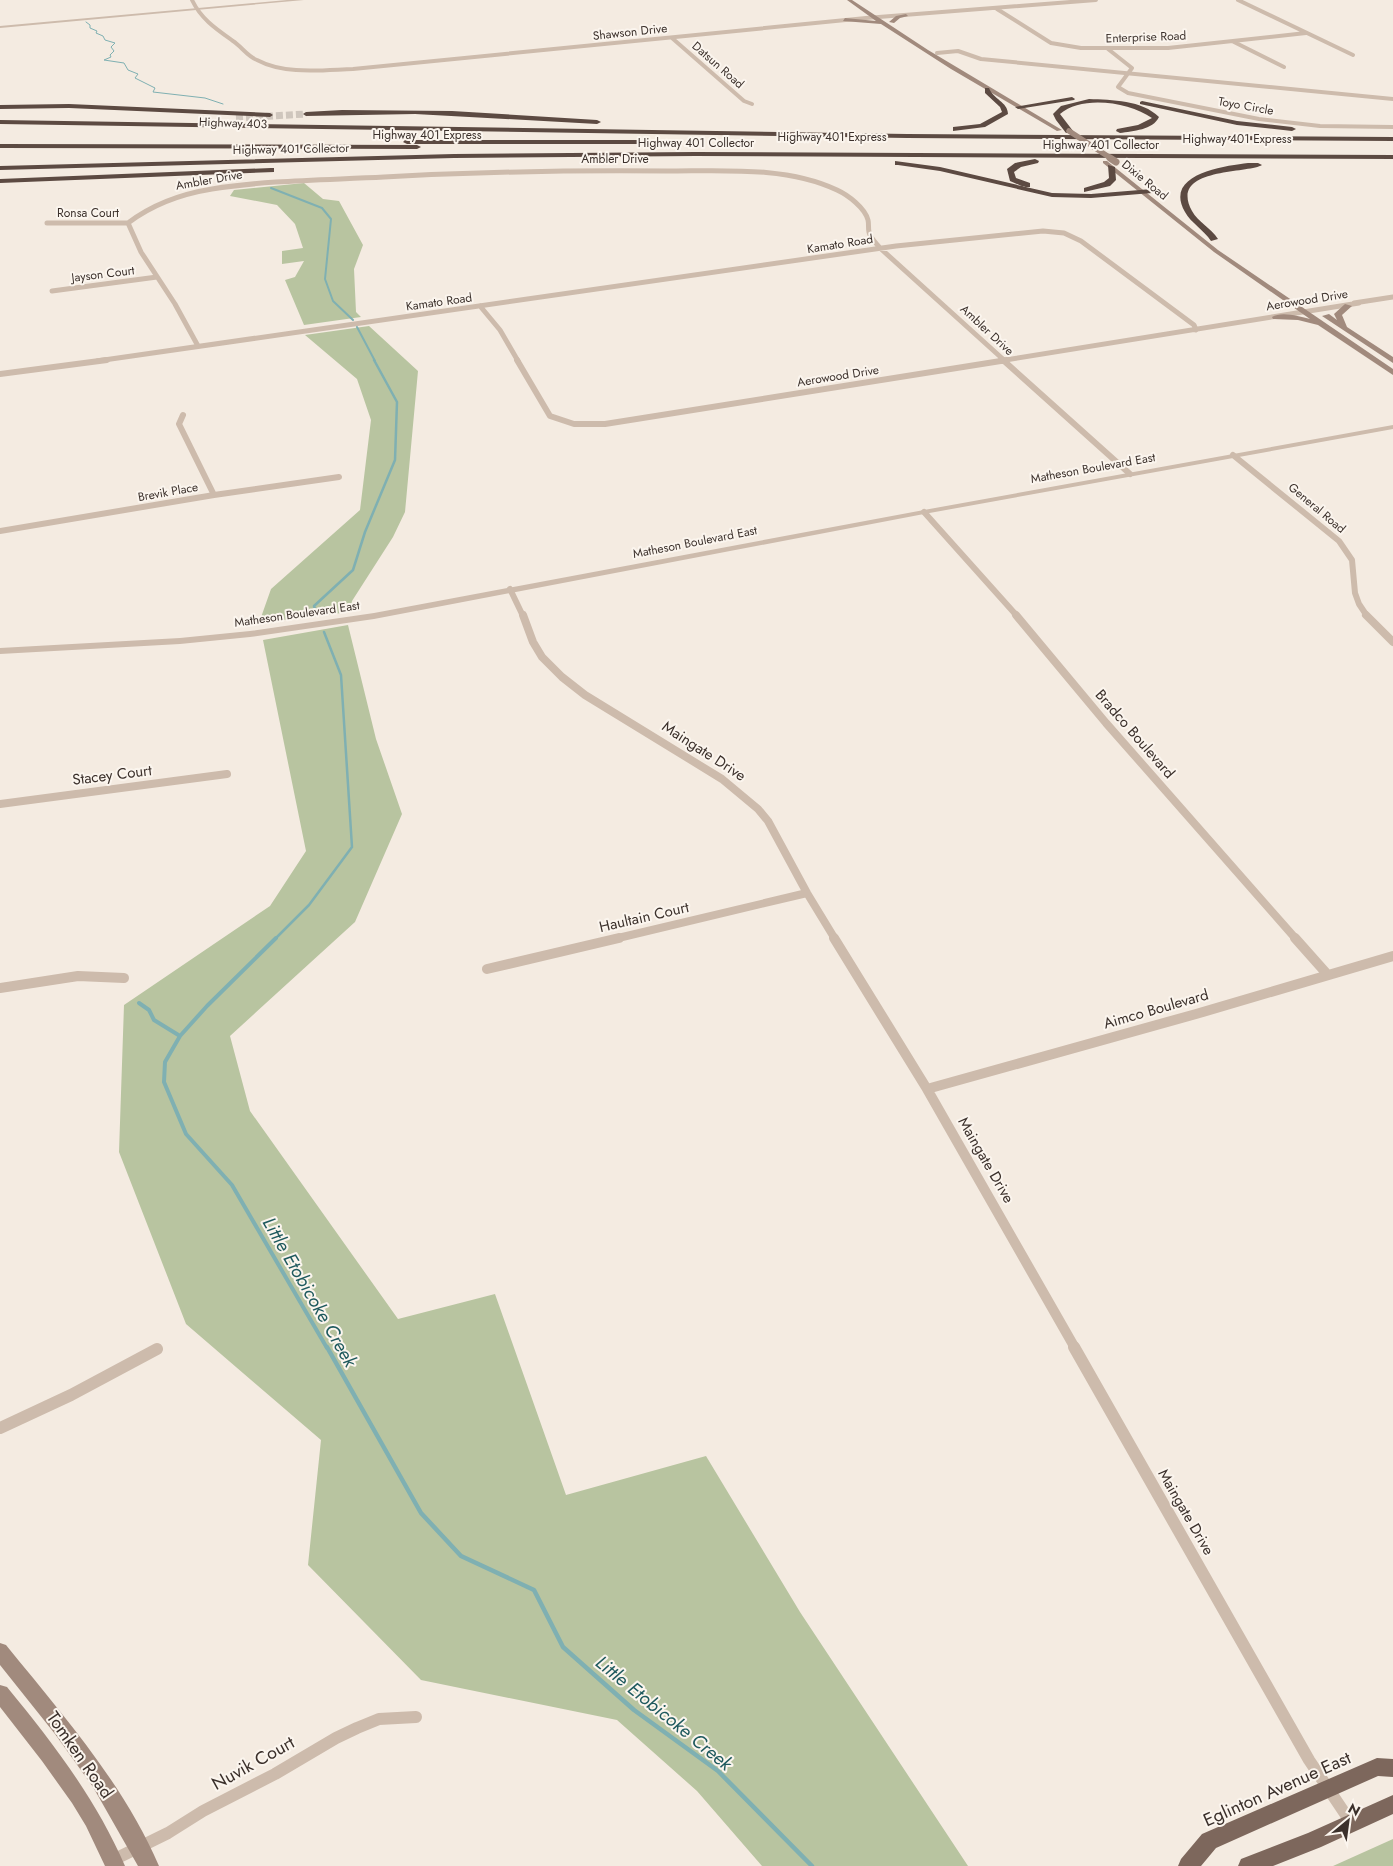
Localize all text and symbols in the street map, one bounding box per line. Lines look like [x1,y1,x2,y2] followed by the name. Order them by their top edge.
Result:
[592,19,668,45] street label: Shawson Drive
[1105,27,1187,47] street label: Enterprise Road
[688,37,748,93] street label: Datsun Road
[1217,92,1275,120] street label: Toyo Circle
[199,113,268,133] street label: Highway 403
[373,126,482,144] street label: Highway 401 Express
[778,128,887,146] street label: Highway 401 Express
[1183,130,1292,148] street label: Highway 401 Express
[638,134,755,152] street label: Highway 401 Collector
[1043,136,1160,154] street label: Highway 401 Collector
[233,139,350,159] street label: Highway 401 Collector
[581,150,649,168] street label: Ambler Drive
[1118,156,1172,204] street label: Dixie Road
[174,165,244,195] street label: Ambler Drive
[57,204,119,222] street label: Ronsa Court
[806,230,874,258] street label: Kamato Road
[69,261,136,287] street label: Jayson Court
[1265,285,1349,315] street label: Aerowood Drive
[405,288,473,316] street label: Kamato Road
[956,300,1018,360] street label: Ambler Drive
[796,361,880,391] street label: Aerowood Drive
[1029,448,1157,488] street label: Matheson Boulevard East
[136,478,200,506] street label: Brevik Place
[1284,479,1350,537] street label: General Road
[631,521,759,563] street label: Matheson Boulevard East
[233,596,361,632] street label: Matheson Boulevard East
[1090,685,1180,783] street label: Bradco Boulevard
[658,716,751,787] street label: Maingate Drive
[71,759,153,791] street label: Stacey Court
[597,896,691,938] street label: Haultain Court
[1101,984,1211,1034] street label: Aimco Boulevard
[952,1113,1020,1207] street label: Maingate Drive
[256,1212,364,1373] water label: Little Etobicoke Creek
[1152,1465,1220,1559] street label: Maingate Drive
[590,1649,739,1777] water label: Little Etobicoke Creek
[40,1706,120,1804] street label: Tomken Road
[207,1729,300,1797] street label: Nuvik Court
[1199,1745,1356,1833] street label: Eglinton Avenue East
[1323,1796,1373,1846] north arrow
[1345,1798,1364,1821] text: N

